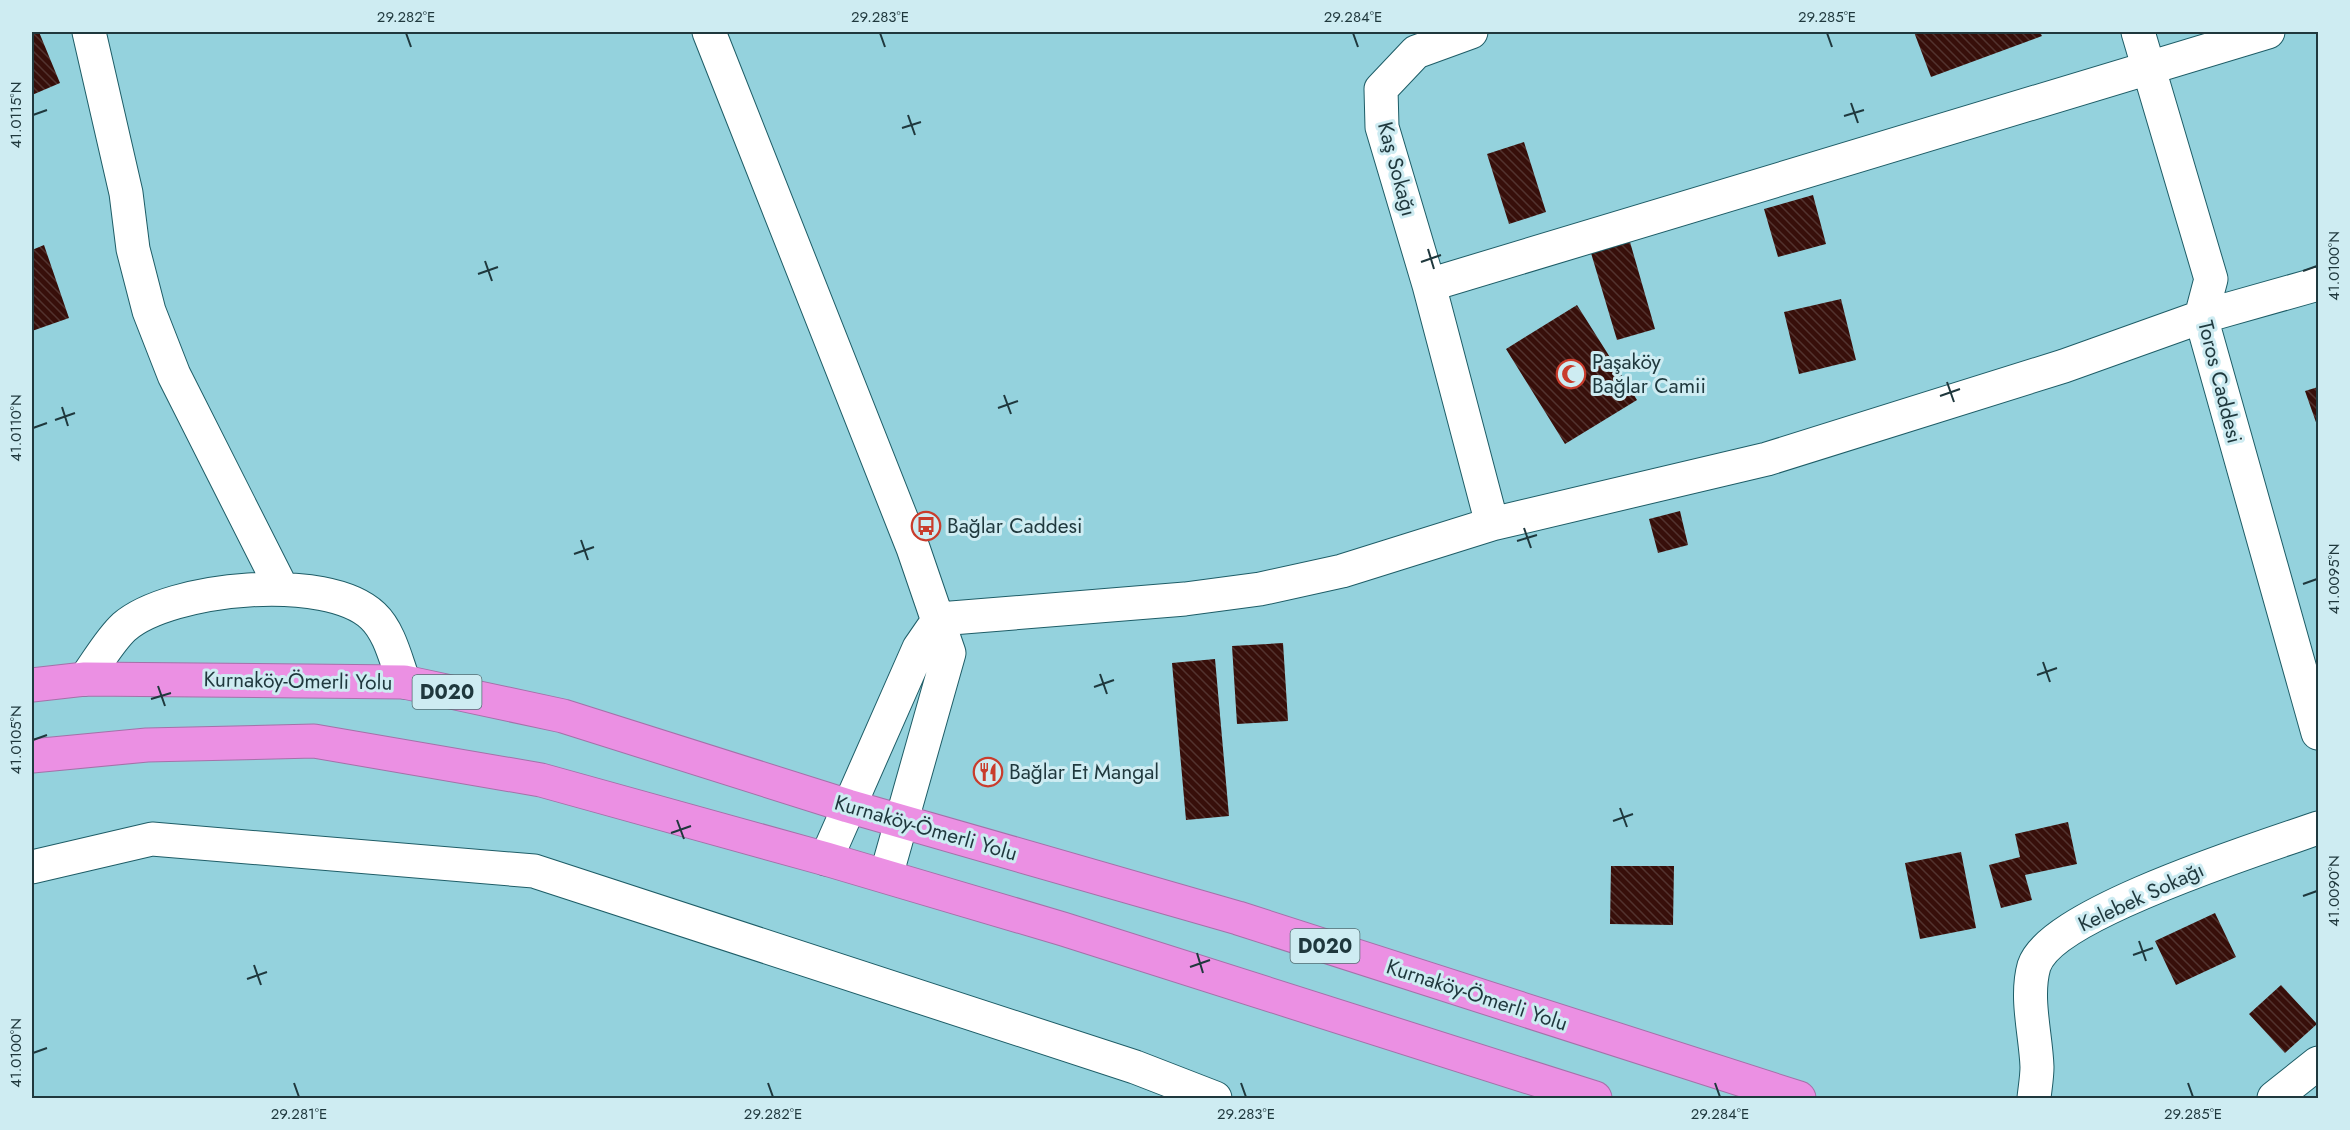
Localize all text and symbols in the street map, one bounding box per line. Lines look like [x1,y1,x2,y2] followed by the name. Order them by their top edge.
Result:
[377,6,435,28] text: 29.282°E
[851,6,909,28] text: 29.283°E
[1324,6,1382,28] text: 29.284°E
[1798,6,1856,28] text: 29.285°E
[5,82,27,148] text: 41.0115°N
[1370,119,1424,219] street label: Kaş Sokağı
[2323,231,2345,301] text: 41.0100°N
[2190,318,2250,446] street label: Toros Caddesi
[1592,347,1706,401] place label: Paşaköy Bağlar Camii
[1555,358,1587,390] mosque icon: Paşaköy Bağlar Camii
[5,394,27,462] text: 41.0110°N
[910,510,942,542] bus stop icon: Bağlar Caddesi
[947,511,1082,541] place label: Bağlar Caddesi
[2323,544,2345,614] text: 41.0095°N
[203,664,393,698] street label: Kurnaköy-Ömerli Yolu
[412,675,482,709] road number: D020
[5,705,27,775] text: 41.0105°N
[972,756,1004,788] restaurant icon: Bağlar Et Mangal
[1009,757,1159,787] place label: Bağlar Et Mangal
[831,788,1021,868] street label: Kurnaköy-Ömerli Yolu
[2073,855,2209,939] street label: Kelebek Sokağı
[2323,855,2345,927] text: 41.0090°N
[1290,929,1360,963] road number: D020
[1383,952,1571,1038] street label: Kurnaköy-Ömerli Yolu
[5,1018,27,1088] text: 41.0100°N
[271,1103,327,1125] text: 29.281°E
[744,1103,802,1125] text: 29.282°E
[1217,1103,1275,1125] text: 29.283°E
[1691,1103,1749,1125] text: 29.284°E
[2164,1103,2222,1125] text: 29.285°E

